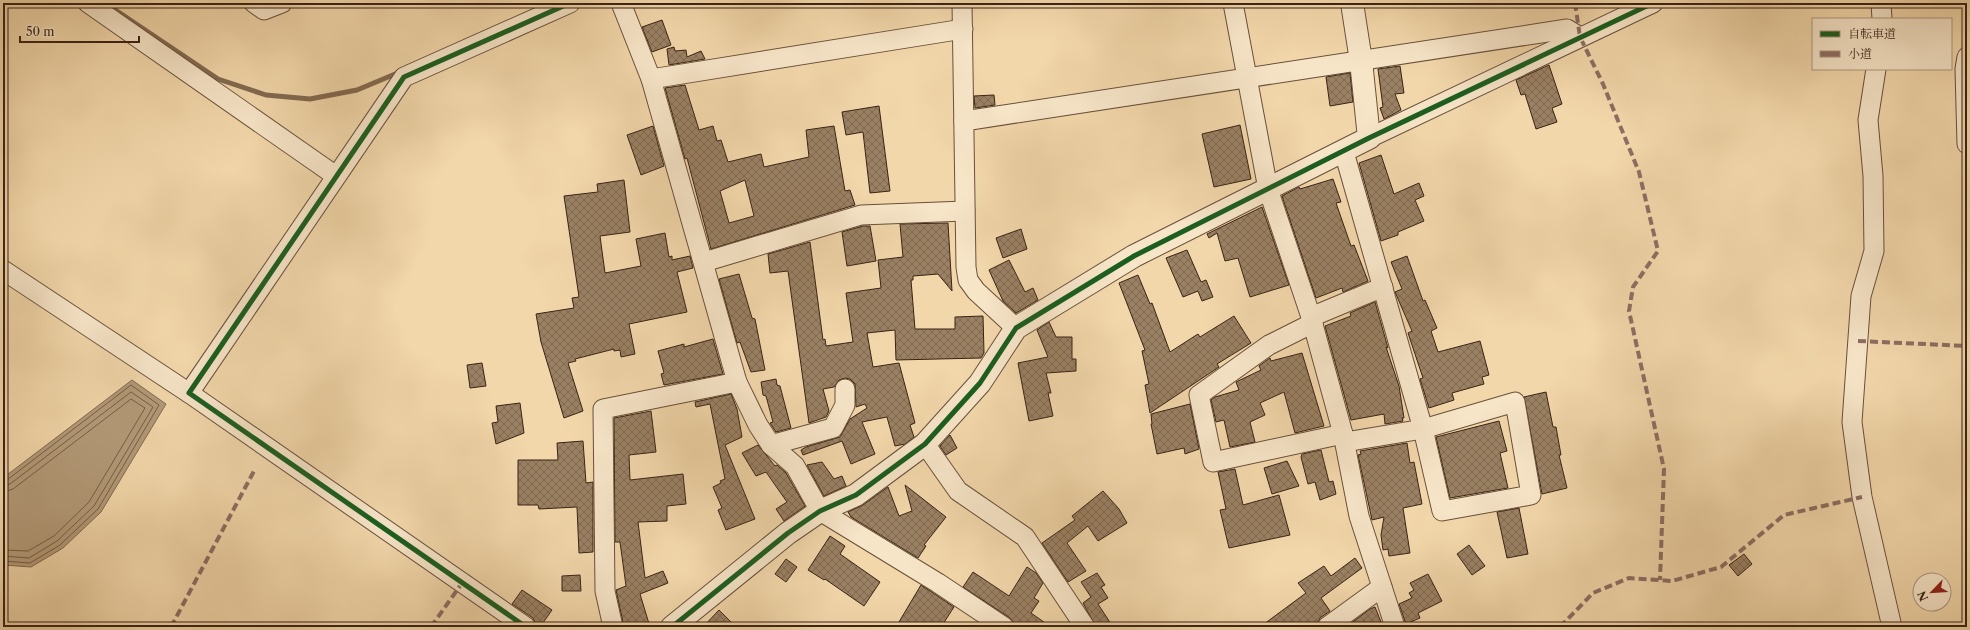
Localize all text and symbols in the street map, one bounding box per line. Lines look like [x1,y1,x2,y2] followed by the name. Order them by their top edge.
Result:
[20,18,139,44] scale bar
[1812,18,1952,70] legend
[26,24,55,39] text: 50 m
[1848,26,1896,41] text: 自転車道
[1848,46,1872,61] text: 小道
[1912,572,1952,612] north arrow
[1914,589,1931,604] text: N

